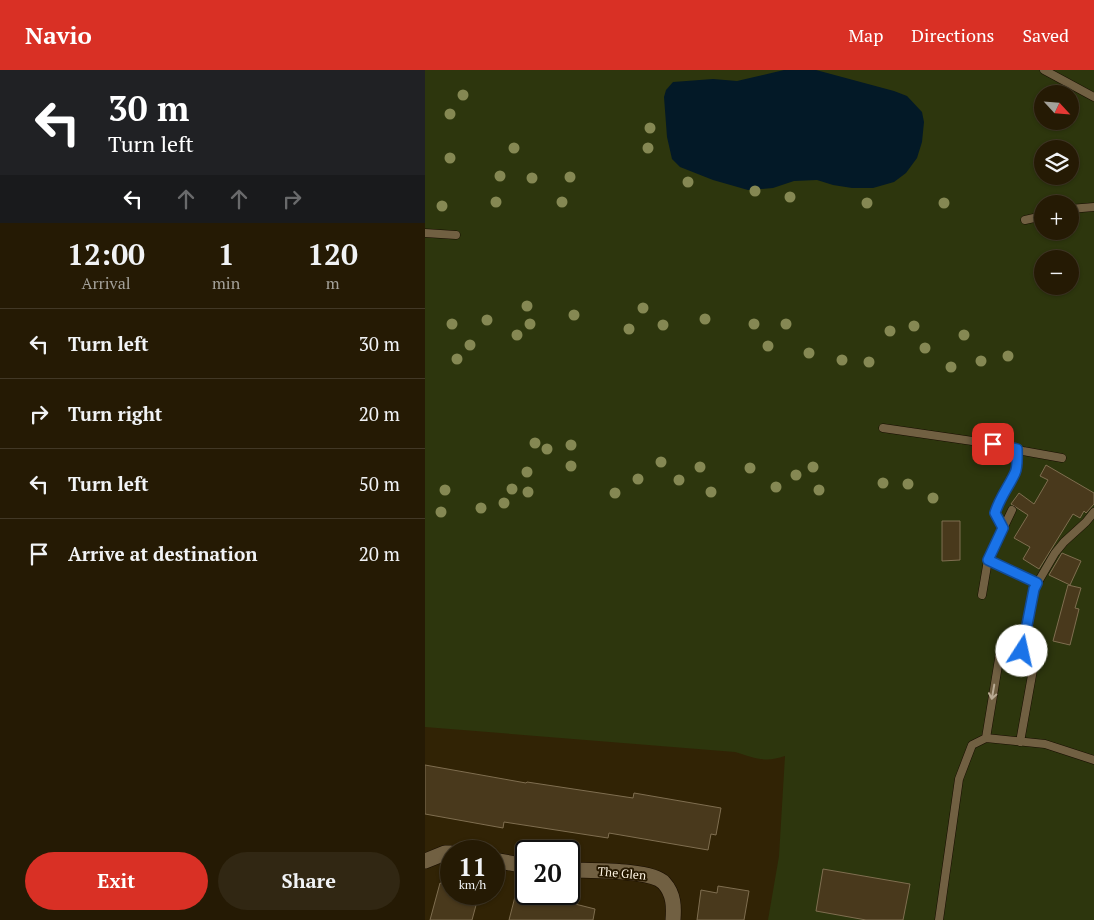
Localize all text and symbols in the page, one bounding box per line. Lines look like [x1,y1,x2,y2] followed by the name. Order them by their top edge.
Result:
[25,19,92,51] text: Navio
[848,23,883,47] text: Map
[911,23,994,47] text: Directions
[1022,23,1069,47] text: Saved
[108,85,189,131] text: 30 m
[1034,85,1079,130] north arrow
[1034,85,1079,295] map controls
[25,90,90,155] icon: left
[108,129,194,158] text: Turn left
[1034,140,1079,185] button: layers
[119,185,147,213] icon: left
[172,185,200,213] icon: ahead
[225,185,253,213] icon: ahead
[278,185,306,213] icon: right
[1034,195,1079,240] button: +
[67,234,145,274] text: 12:00
[218,234,235,274] text: 1
[307,234,358,274] text: 120
[1034,250,1079,295] button: −
[81,272,131,294] text: Arrival
[212,272,240,294] text: min
[326,272,339,294] text: m
[25,330,53,358] icon: left
[68,331,149,356] text: Turn left
[359,331,400,356] text: 30 m
[25,400,53,428] icon: right
[68,401,162,426] text: Turn right
[359,401,400,426] text: 20 m
[972,423,1014,465] pin
[979,430,1007,458] icon: arrive
[25,470,53,498] icon: left
[68,471,149,496] text: Turn left
[359,471,400,496] text: 50 m
[25,540,53,568] icon: arrive
[68,541,257,566] text: Arrive at destination
[359,541,400,566] text: 20 m
[995,624,1047,676] position arrow
[988,684,998,700] one-way arrow
[515,840,580,905] speed limit sign: 20
[458,850,487,883] text: 11
[25,852,208,910] button: Exit
[218,852,400,910] button: Share
[597,863,647,883] street label: The Glen
[459,877,486,892] text: km/h

